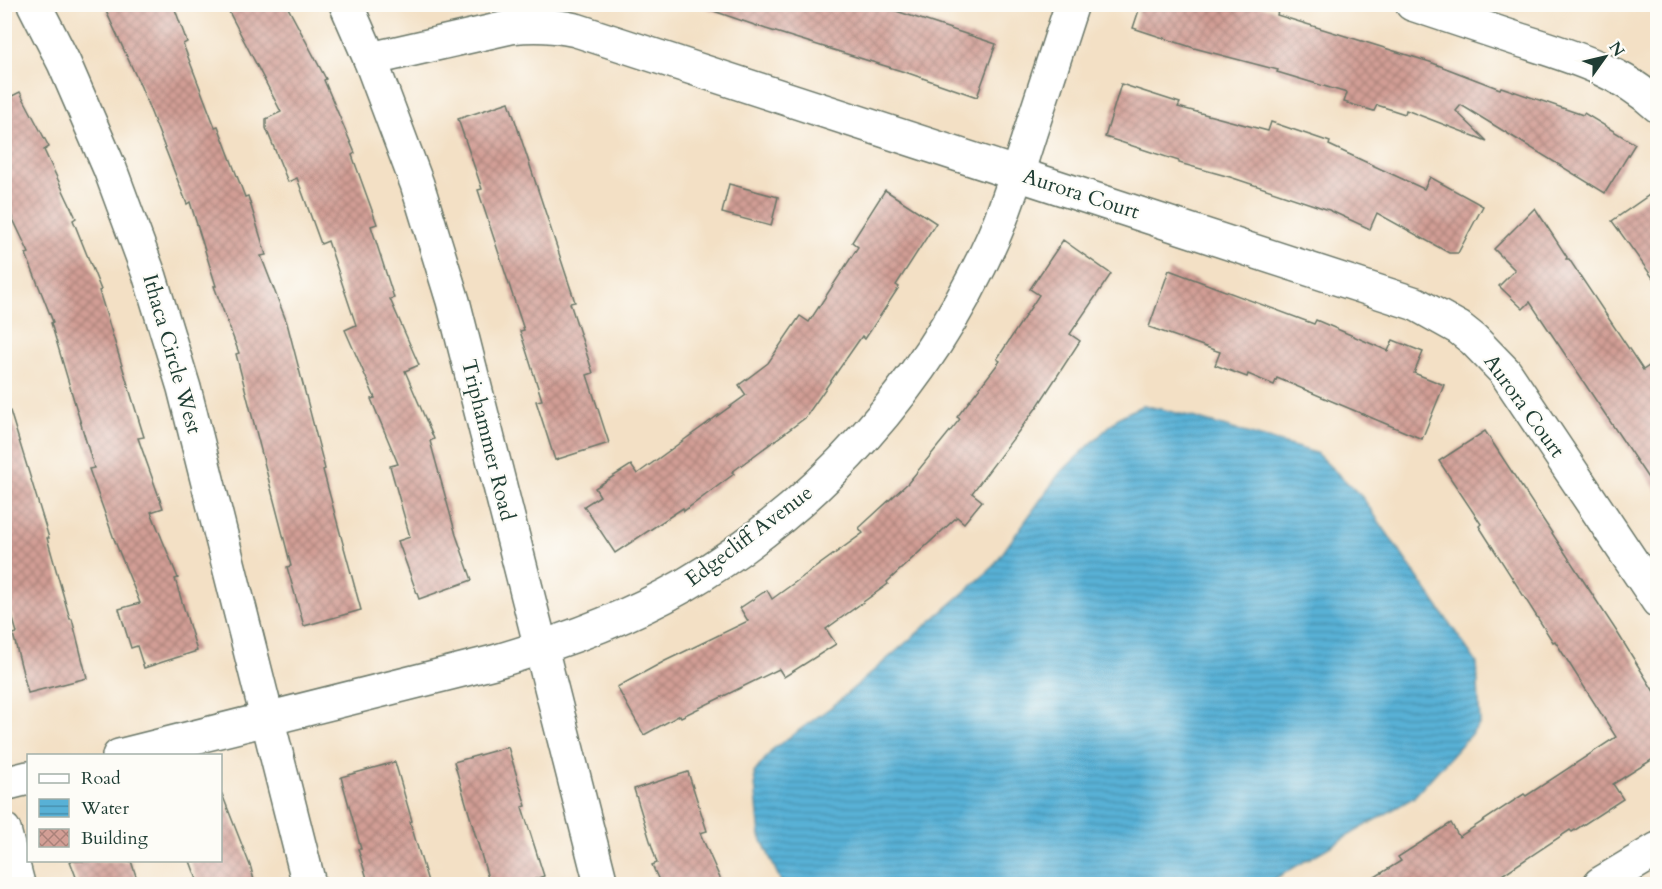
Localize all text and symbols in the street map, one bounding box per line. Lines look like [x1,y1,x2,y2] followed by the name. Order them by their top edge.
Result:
[1575,27,1635,87] north arrow
[1604,37,1630,61] text: N
[1019,162,1143,227] street label: Aurora Court
[135,271,209,438] street label: Ithaca Circle West
[1477,348,1572,464] street label: Aurora Court
[454,356,522,524] street label: Triphammer Road
[679,478,819,594] street label: Edgecliff Avenue
[27,754,222,862] legend
[81,766,121,791] text: Road
[80,796,130,821] text: Water
[81,826,149,851] text: Building

